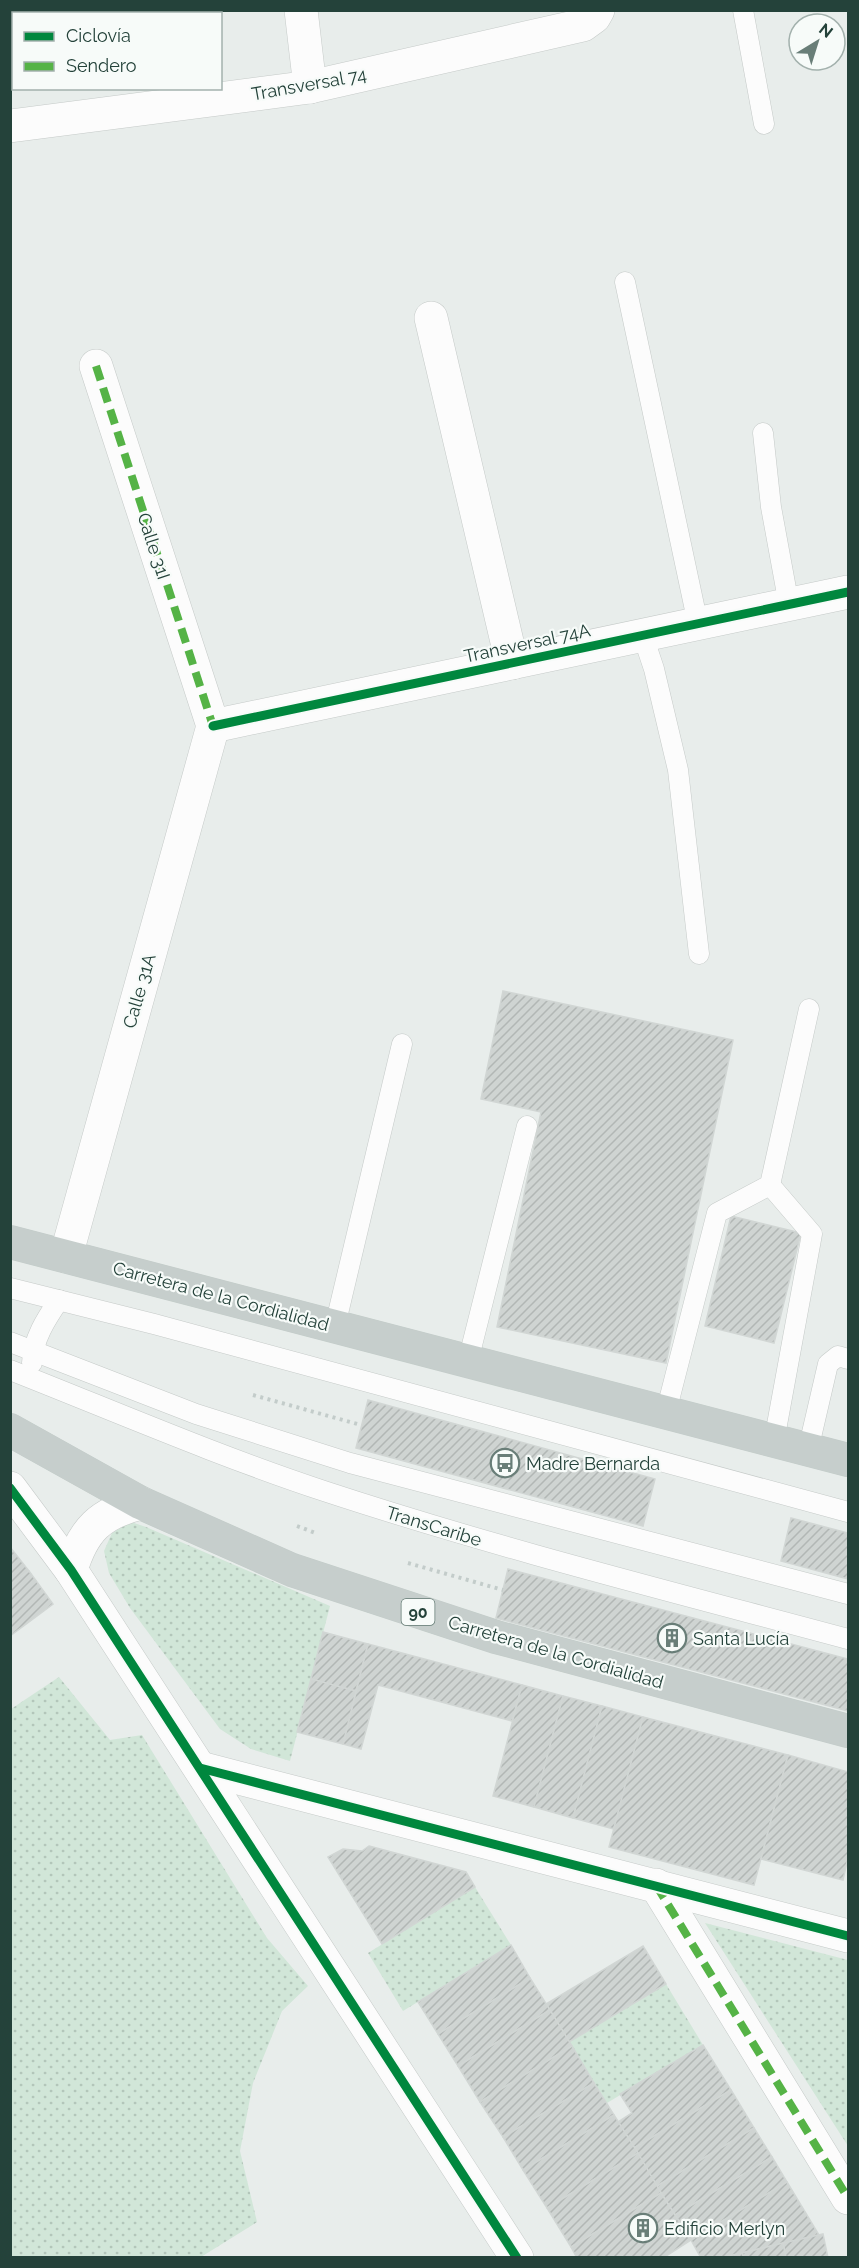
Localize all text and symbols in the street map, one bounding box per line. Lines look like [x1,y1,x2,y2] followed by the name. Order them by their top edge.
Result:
[12,12,222,90] legend
[787,12,847,72] north arrow
[815,19,837,42] text: N
[66,25,131,46] text: Ciclovía
[66,55,137,76] text: Sendero
[250,64,368,104] street label: Transversal 74
[133,510,175,582] street label: Calle 31I
[462,619,592,667] street label: Transversal 74A
[118,951,160,1031] street label: Calle 31A
[111,1257,331,1335] street label: Carretera de la Cordialidad
[489,1447,521,1479] bus stop icon: Madre Bernarda
[526,1453,660,1474] place label: Madre Bernarda
[384,1502,485,1551] street label: TransCaribe
[402,1599,434,1625] road number: 90
[446,1611,666,1693] street label: Carretera de la Cordialidad
[656,1622,688,1654] building icon: Santa Lucía
[693,1628,789,1649] place label: Santa Lucía
[627,2212,659,2244] building icon: Edificio Merlyn
[664,2218,785,2239] place label: Edificio Merlyn

